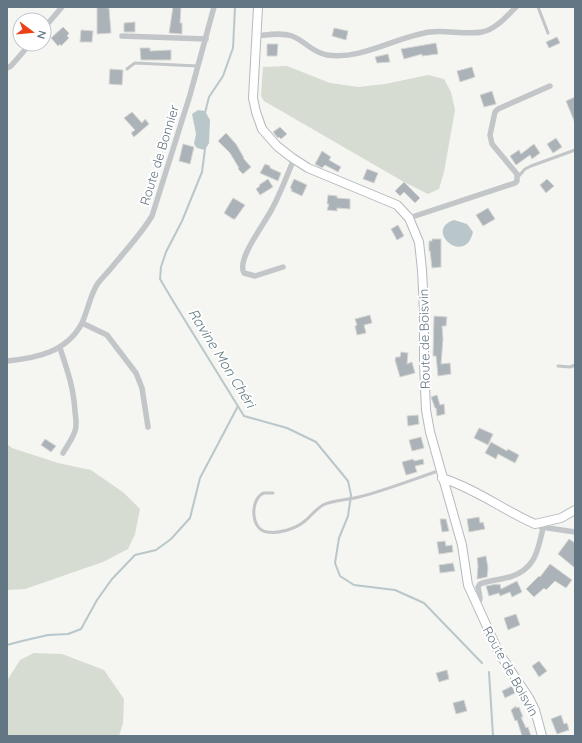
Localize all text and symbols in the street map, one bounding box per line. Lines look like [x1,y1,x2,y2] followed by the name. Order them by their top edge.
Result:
[12,12,52,52] north arrow
[34,29,49,41] text: N
[136,103,182,207] street label: Route de Bonnier
[415,289,433,389] street label: Route de Boisvin
[184,305,261,413] water label: Ravine Mon Chéri
[480,623,542,719] street label: Route de Boisvin

